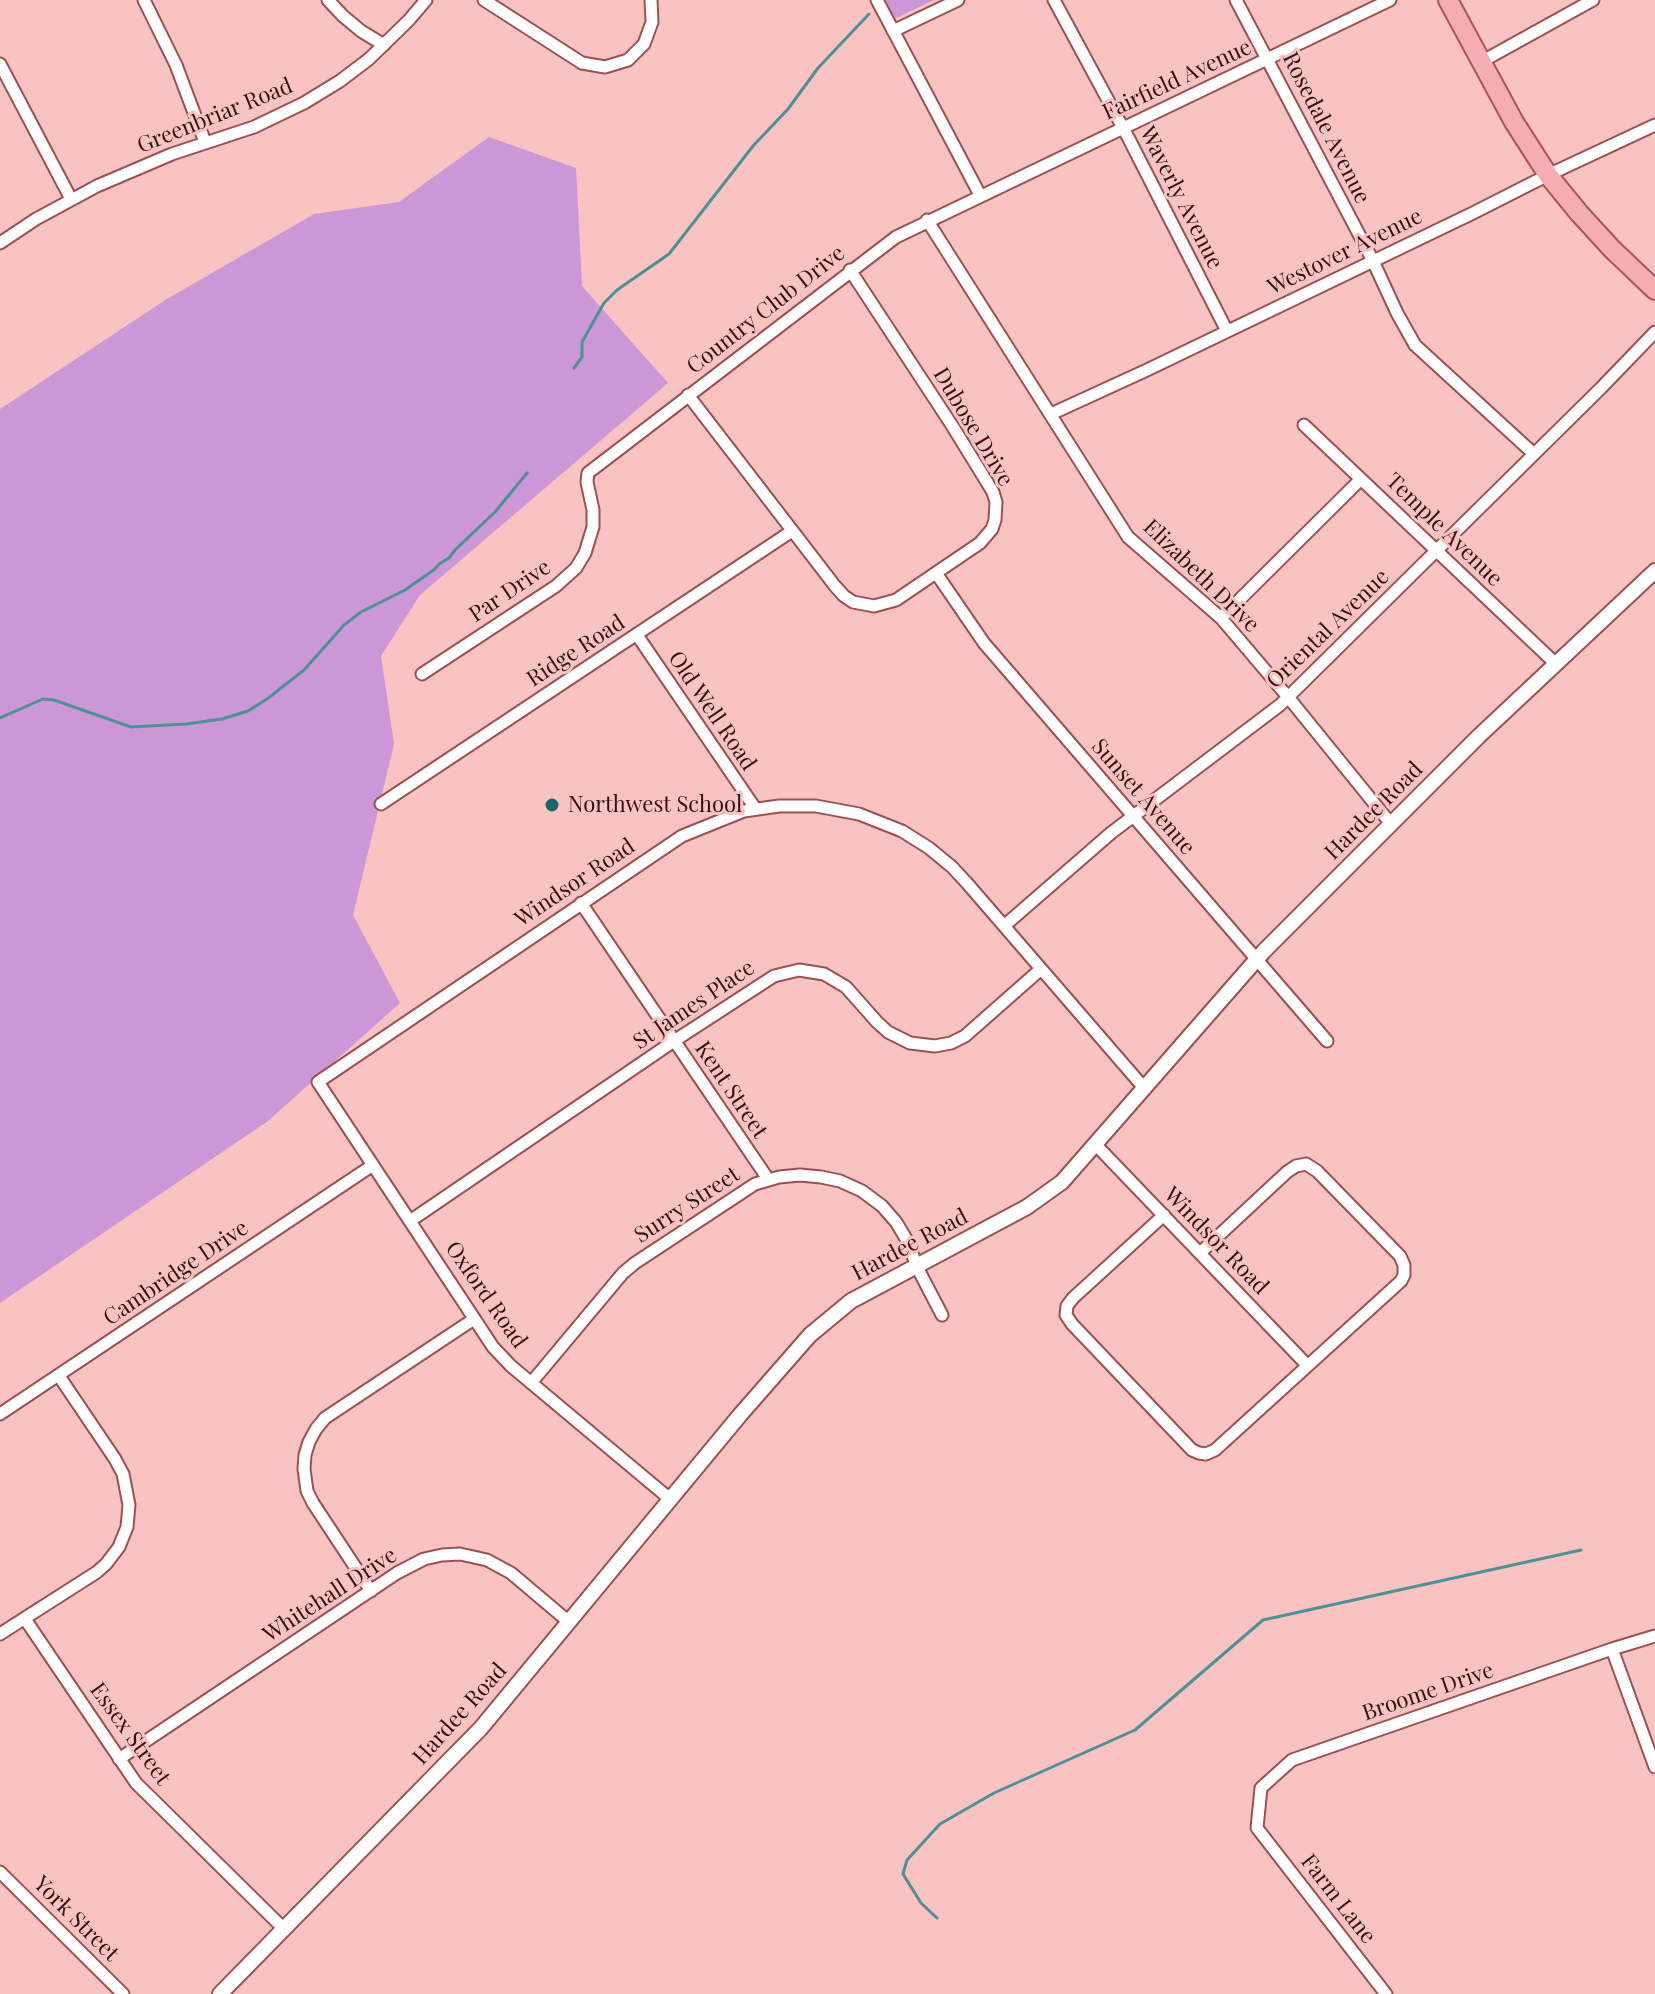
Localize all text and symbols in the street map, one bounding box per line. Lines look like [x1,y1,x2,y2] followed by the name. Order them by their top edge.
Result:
[1098,34,1256,126] street label: Fairfield Avenue
[1276,48,1376,208] street label: Rosedale Avenue
[134,73,296,159] street label: Greenbriar Road
[1134,122,1228,274] street label: Waverly Avenue
[1263,203,1427,301] street label: Westover Avenue
[682,240,850,380] street label: Country Club Drive
[927,363,1019,491] street label: Dubose Drive
[1380,468,1508,592] street label: Temple Avenue
[1137,514,1265,638] street label: Elizabeth Drive
[464,554,556,628] street label: Par Drive
[1261,564,1395,694] street label: Oriental Avenue
[522,610,630,692] street label: Ridge Road
[662,646,762,776] street label: Old Well Road
[1086,734,1200,860] street label: Sunset Avenue
[1320,757,1428,865] street label: Hardee Road
[568,792,742,818] place label: Northwest School
[543,796,561,814] marker: Northwest School
[510,833,640,933] street label: Windsor Road
[628,955,760,1055] street label: St James Place
[689,1037,773,1143] street label: Kent Street
[630,1161,744,1249] street label: Surry Street
[1158,1182,1274,1300] street label: Windsor Road
[848,1203,972,1287] street label: Hardee Road
[99,1215,253,1331] street label: Cambridge Drive
[440,1237,532,1353] street label: Oxford Road
[258,1542,402,1648] street label: Whitehall Drive
[1359,1657,1497,1727] street label: Broome Drive
[408,1658,512,1770] street label: Hardee Road
[84,1678,176,1790] street label: Essex Street
[1295,1849,1381,1949] street label: Farm Lane
[28,1871,124,1967] street label: York Street

